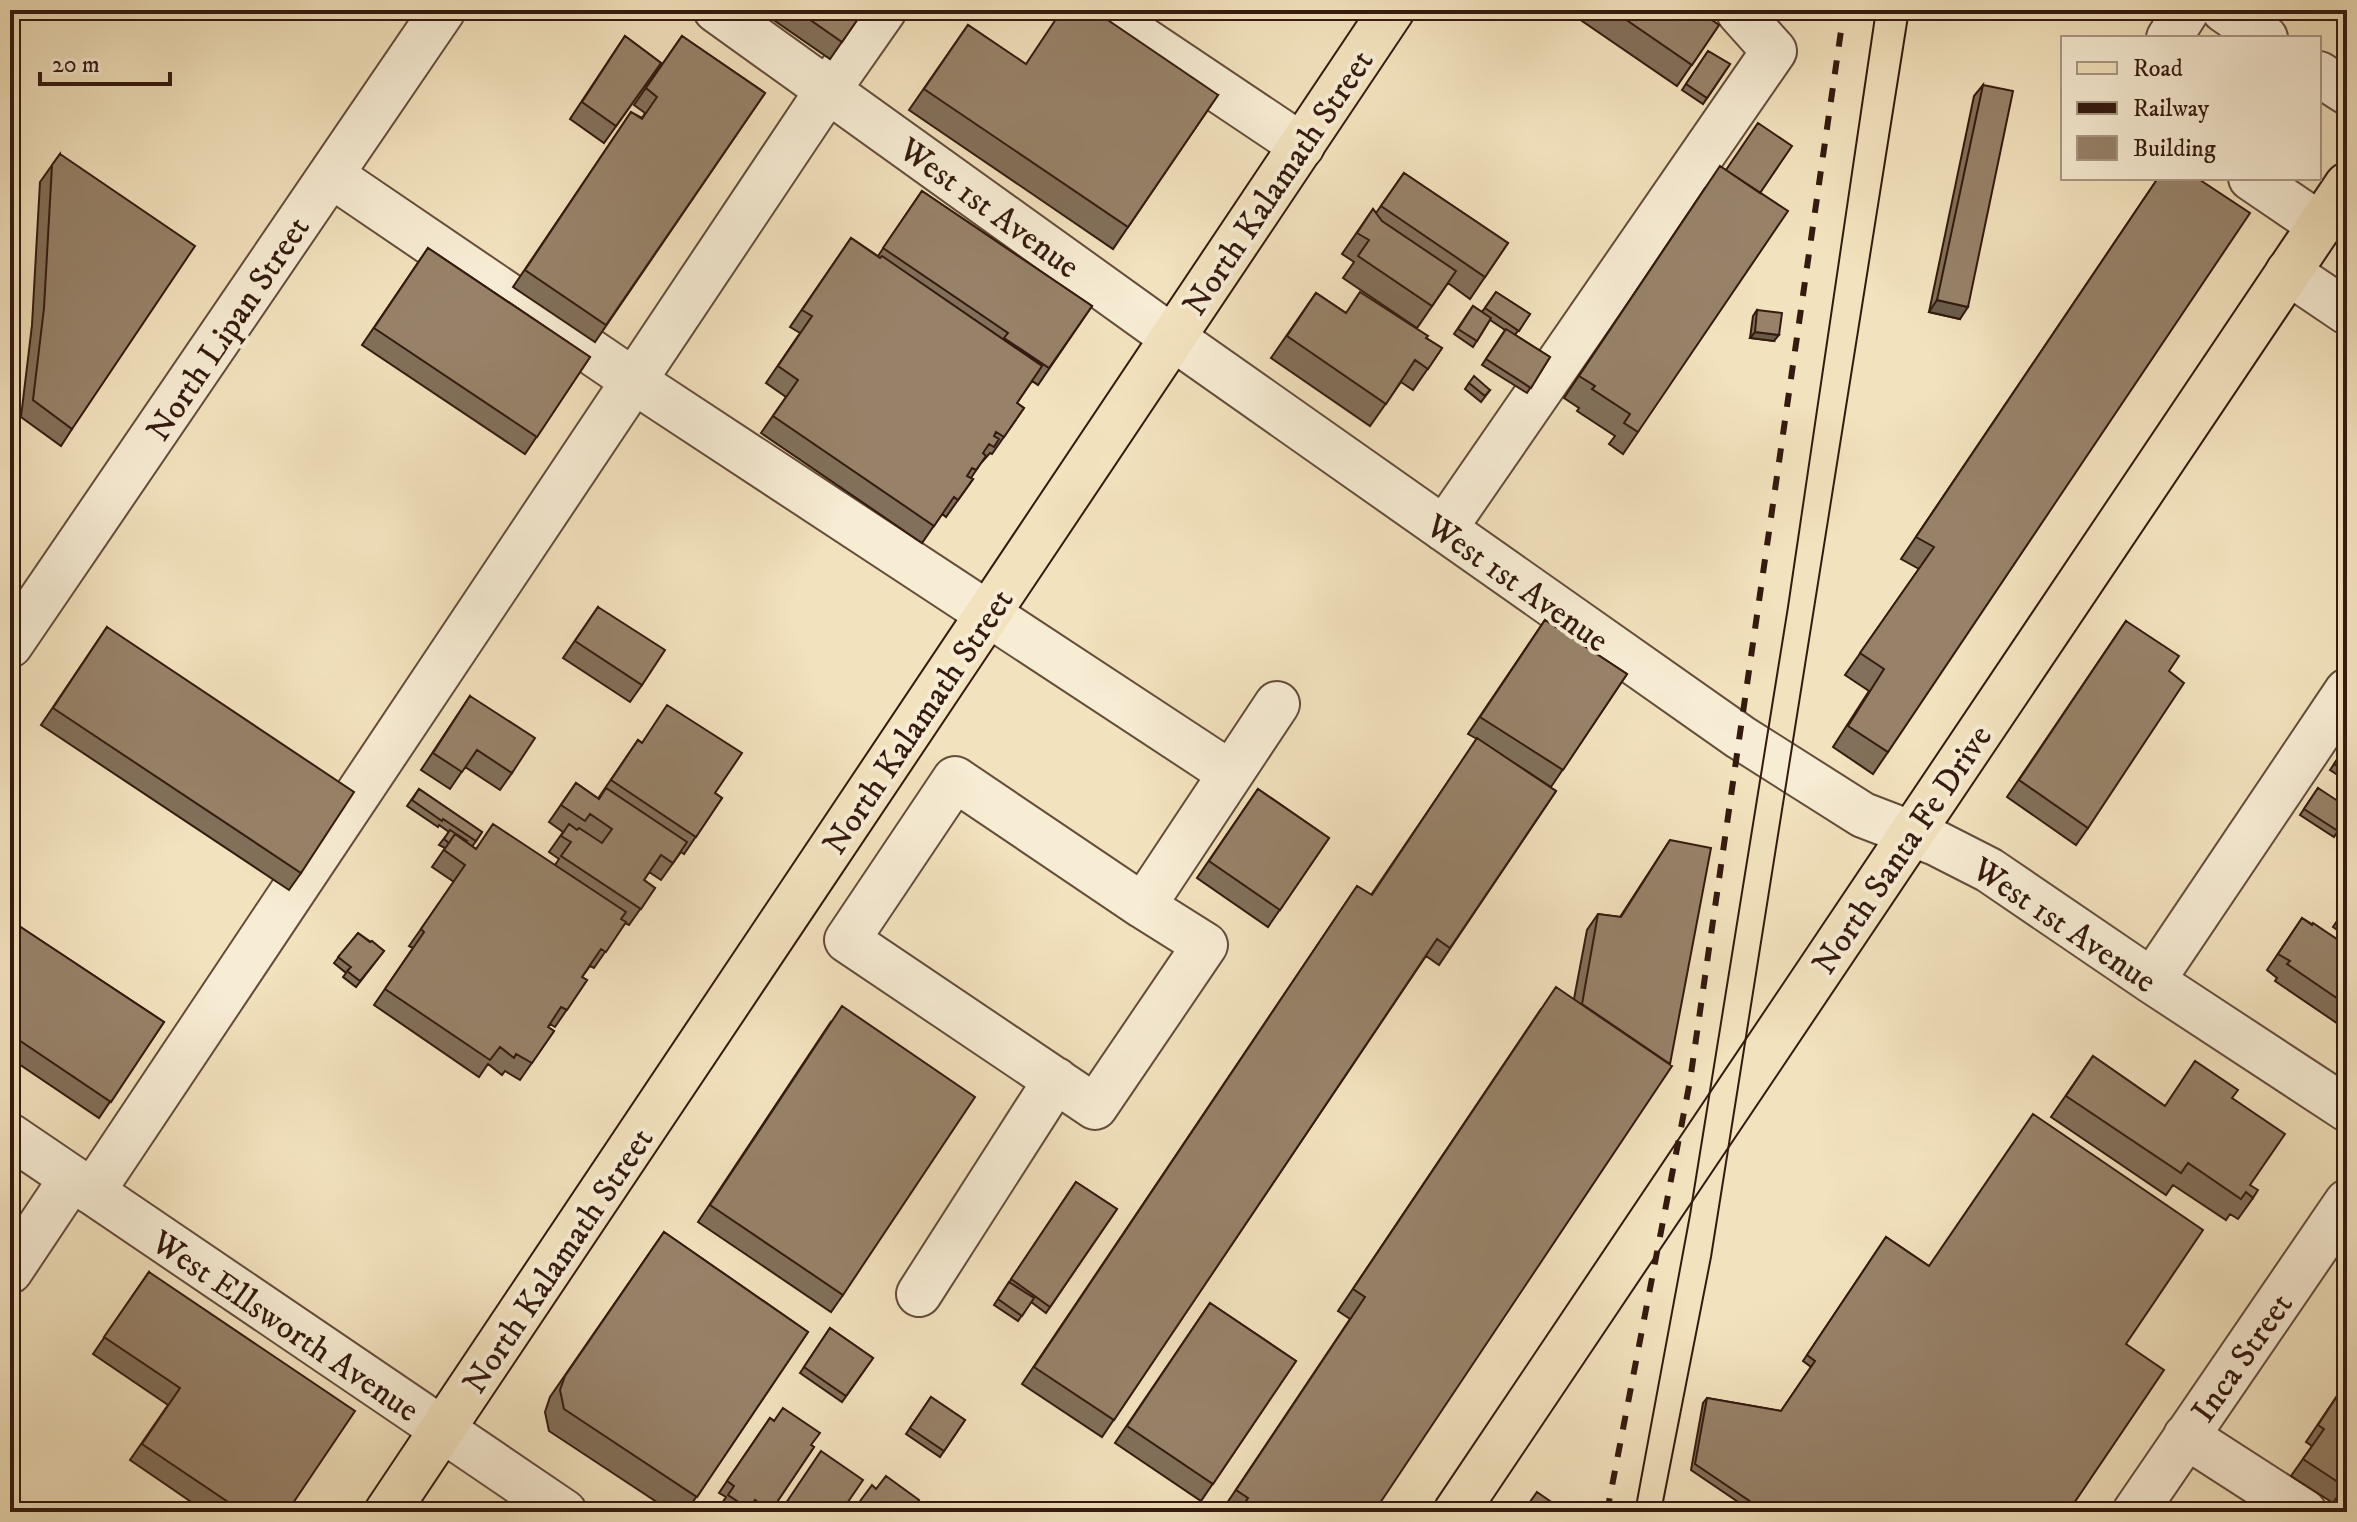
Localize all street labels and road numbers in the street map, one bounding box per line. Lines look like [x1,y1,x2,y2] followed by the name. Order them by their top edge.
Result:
[1174,42,1383,324] street label: North Kalamath Street
[889,128,1087,288] street label: West 1st Avenue
[138,208,320,450] street label: North Lipan Street
[1417,505,1616,662] street label: West 1st Avenue
[814,581,1023,863] street label: North Kalamath Street
[1804,717,2002,983] street label: North Santa Fe Drive
[1963,848,2164,1003] street label: West 1st Avenue
[454,1120,663,1402] street label: North Kalamath Street
[142,1221,427,1432] street label: West Ellsworth Avenue
[2183,1285,2302,1431] street label: Inca Street

